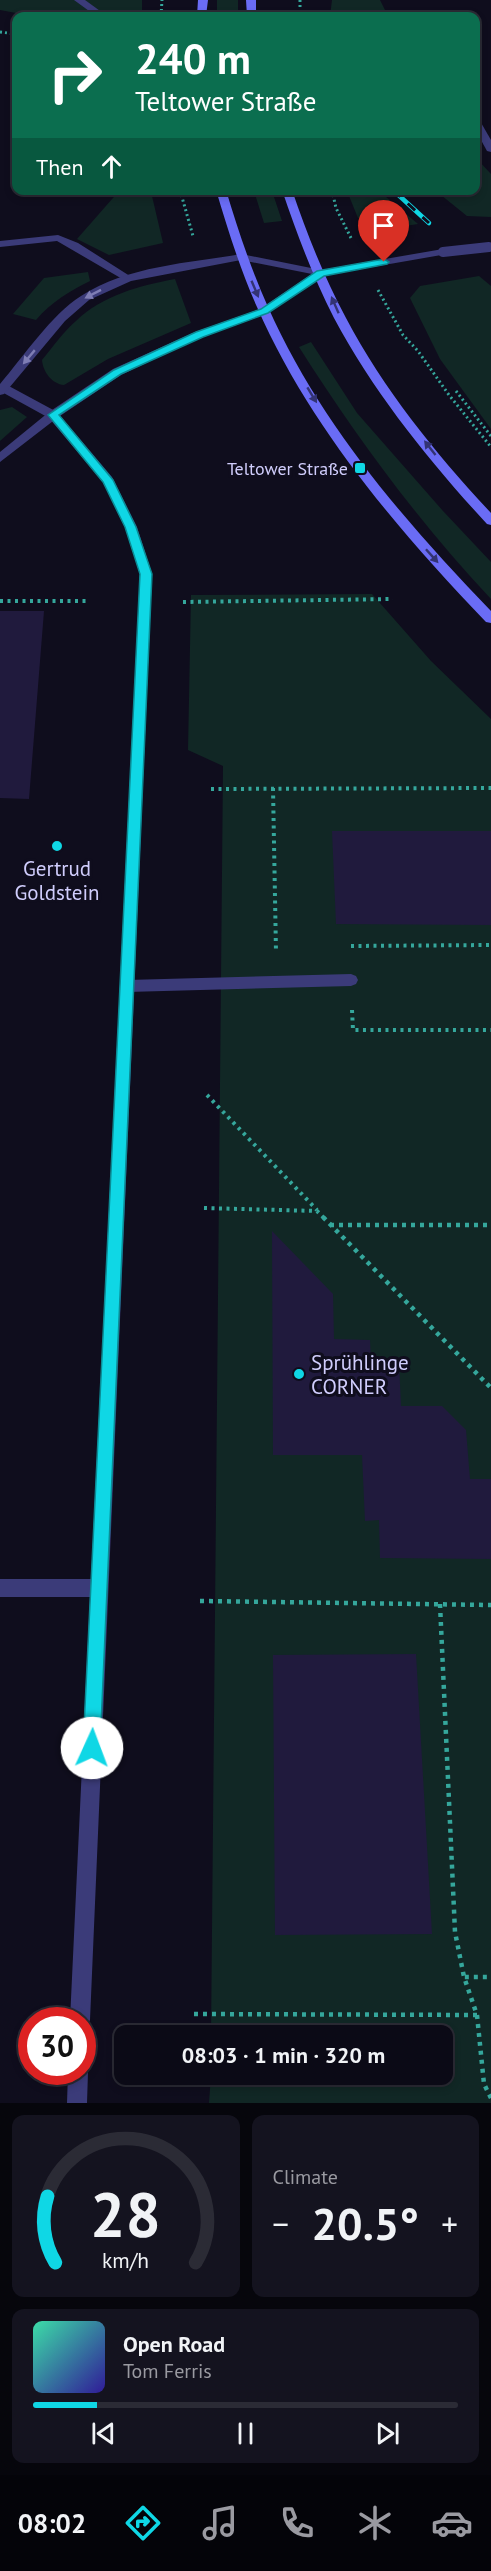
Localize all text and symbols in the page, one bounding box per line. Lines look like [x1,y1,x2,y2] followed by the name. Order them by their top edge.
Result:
[135,31,251,86] text: 240 m
[36,36,114,114] icon: right
[135,84,317,118] text: Teltower Straße
[95,150,128,183] icon: ahead
[36,153,83,181] text: Then
[358,200,409,262] pin
[367,209,400,242] icon: arrive
[250,281,260,299] one-way arrow
[84,289,102,299] one-way arrow
[330,295,340,313] one-way arrow
[23,349,36,364] one-way arrow
[307,387,318,403] one-way arrow
[424,440,436,455] one-way arrow
[227,457,348,480] place label: Teltower Straße
[353,461,367,475] marker: Teltower Straße
[425,548,438,563] one-way arrow
[50,839,64,853] marker: Gertrud Goldstein
[14,855,100,906] place label: Gertrud Goldstein
[311,1349,409,1400] place label: Sprühlinge CORNER
[292,1367,306,1381] marker: Sprühlinge CORNER
[60,1716,124,1780] position arrow
[18,2007,96,2085] speed limit sign: 30
[182,2041,385,2069] text: 08:03 · 1 min · 320 m
[273,2164,338,2190] text: Climate
[90,2173,161,2254] text: 28
[312,2194,419,2252] text: 20.5°
[273,2202,289,2245] text: −
[441,2202,458,2245] text: +
[102,2246,149,2274] text: km/h
[123,2330,225,2358] text: Open Road
[123,2358,212,2384] text: Tom Ferris
[87,2417,120,2450] icon: previous
[229,2417,262,2450] icon: pause
[371,2417,404,2450] icon: next
[122,2502,164,2544] icon: directions
[199,2502,241,2544] icon: music
[276,2502,318,2544] icon: phone
[354,2502,396,2544] icon: climate
[431,2502,473,2544] icon: car
[18,2506,86,2540] text: 08:02

